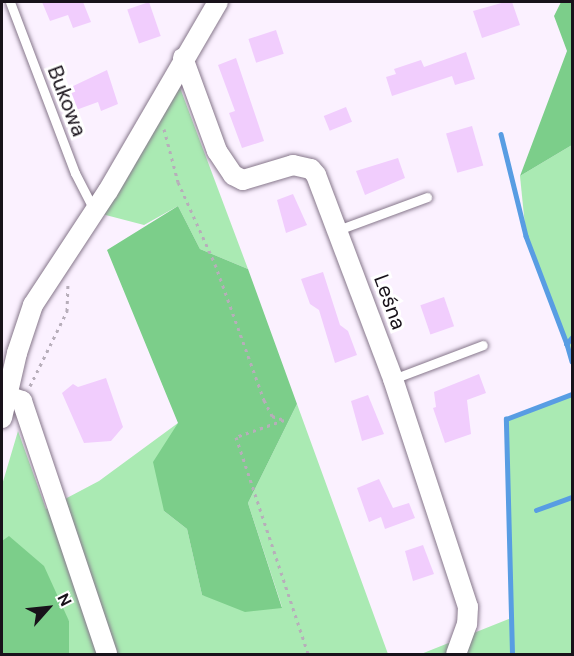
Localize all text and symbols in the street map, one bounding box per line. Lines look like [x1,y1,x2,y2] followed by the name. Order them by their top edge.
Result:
[42,62,92,140] street label: Bukowa
[368,271,412,333] street label: Leśna
[18,578,78,638] north arrow
[52,590,76,610] text: N

